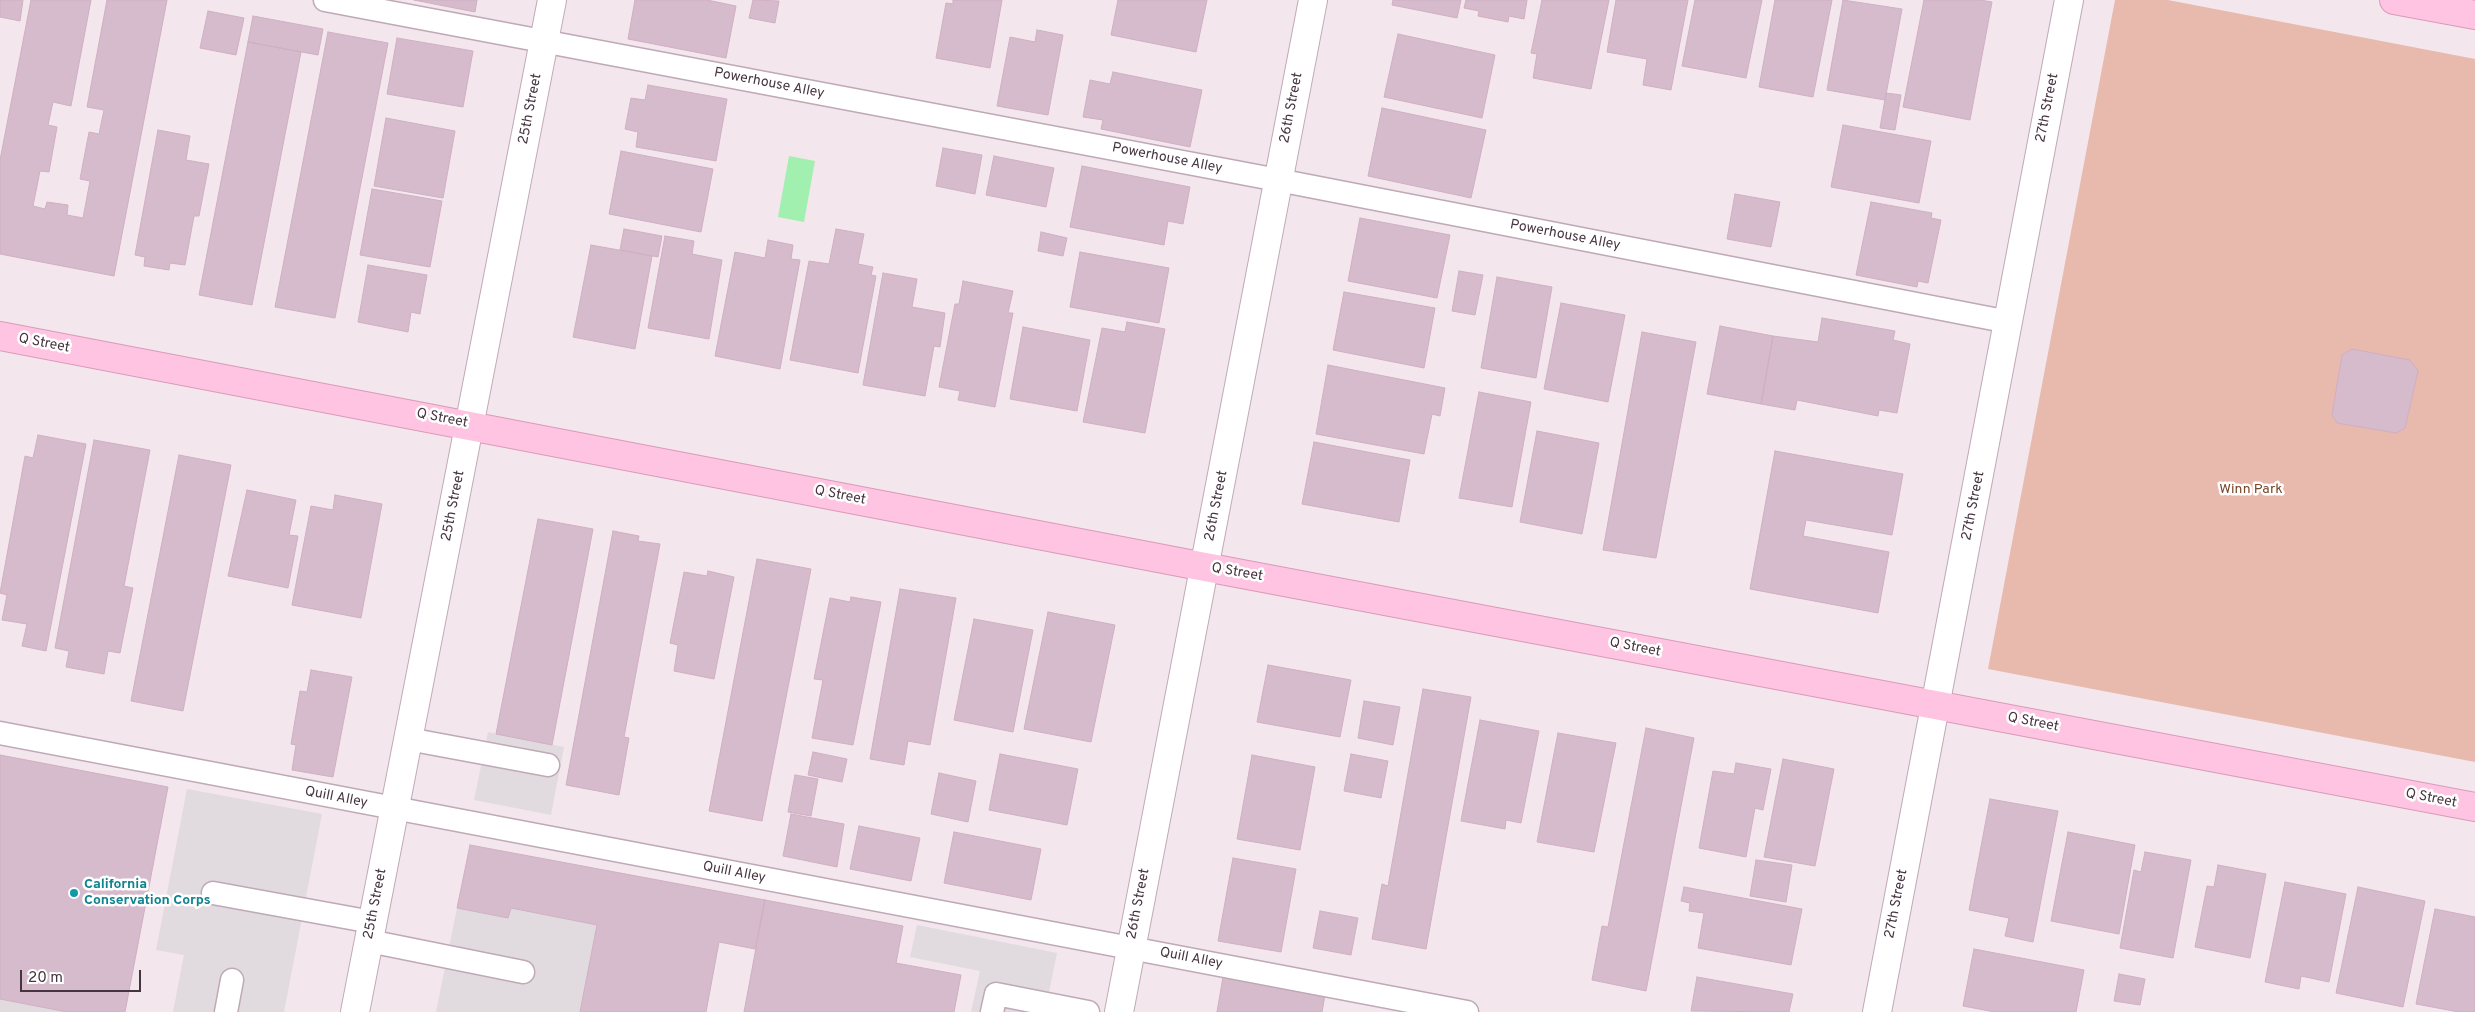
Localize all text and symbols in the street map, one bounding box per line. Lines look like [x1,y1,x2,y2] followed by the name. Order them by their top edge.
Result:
[712,65,826,103] street label: Powerhouse Alley
[1277,71,1307,145] street label: 26th Street
[516,72,546,146] street label: 25th Street
[2033,72,2063,144] street label: 27th Street
[1110,140,1224,178] street label: Powerhouse Alley
[1508,217,1622,255] street label: Powerhouse Alley
[17,331,71,357] street label: Q Street
[415,406,469,432] street label: Q Street
[439,469,469,543] street label: 25th Street
[1202,469,1232,543] street label: 26th Street
[1959,470,1989,542] street label: 27th Street
[2219,482,2283,498] park label: Winn Park
[813,483,867,509] street label: Q Street
[1210,560,1264,586] street label: Q Street
[1608,635,1662,661] street label: Q Street
[2006,710,2060,736] street label: Q Street
[303,784,369,812] street label: Quill Alley
[2404,786,2458,812] street label: Q Street
[701,859,767,887] street label: Quill Alley
[361,867,391,941] street label: 25th Street
[1124,867,1154,941] street label: 26th Street
[1882,868,1912,940] street label: 27th Street
[84,877,211,910] place label: California Conservation Corps
[68,887,80,899] marker: California Conservation Corps
[1158,945,1224,973] street label: Quill Alley
[22,960,144,992] scale bar
[28,969,63,988] text: 20 m

